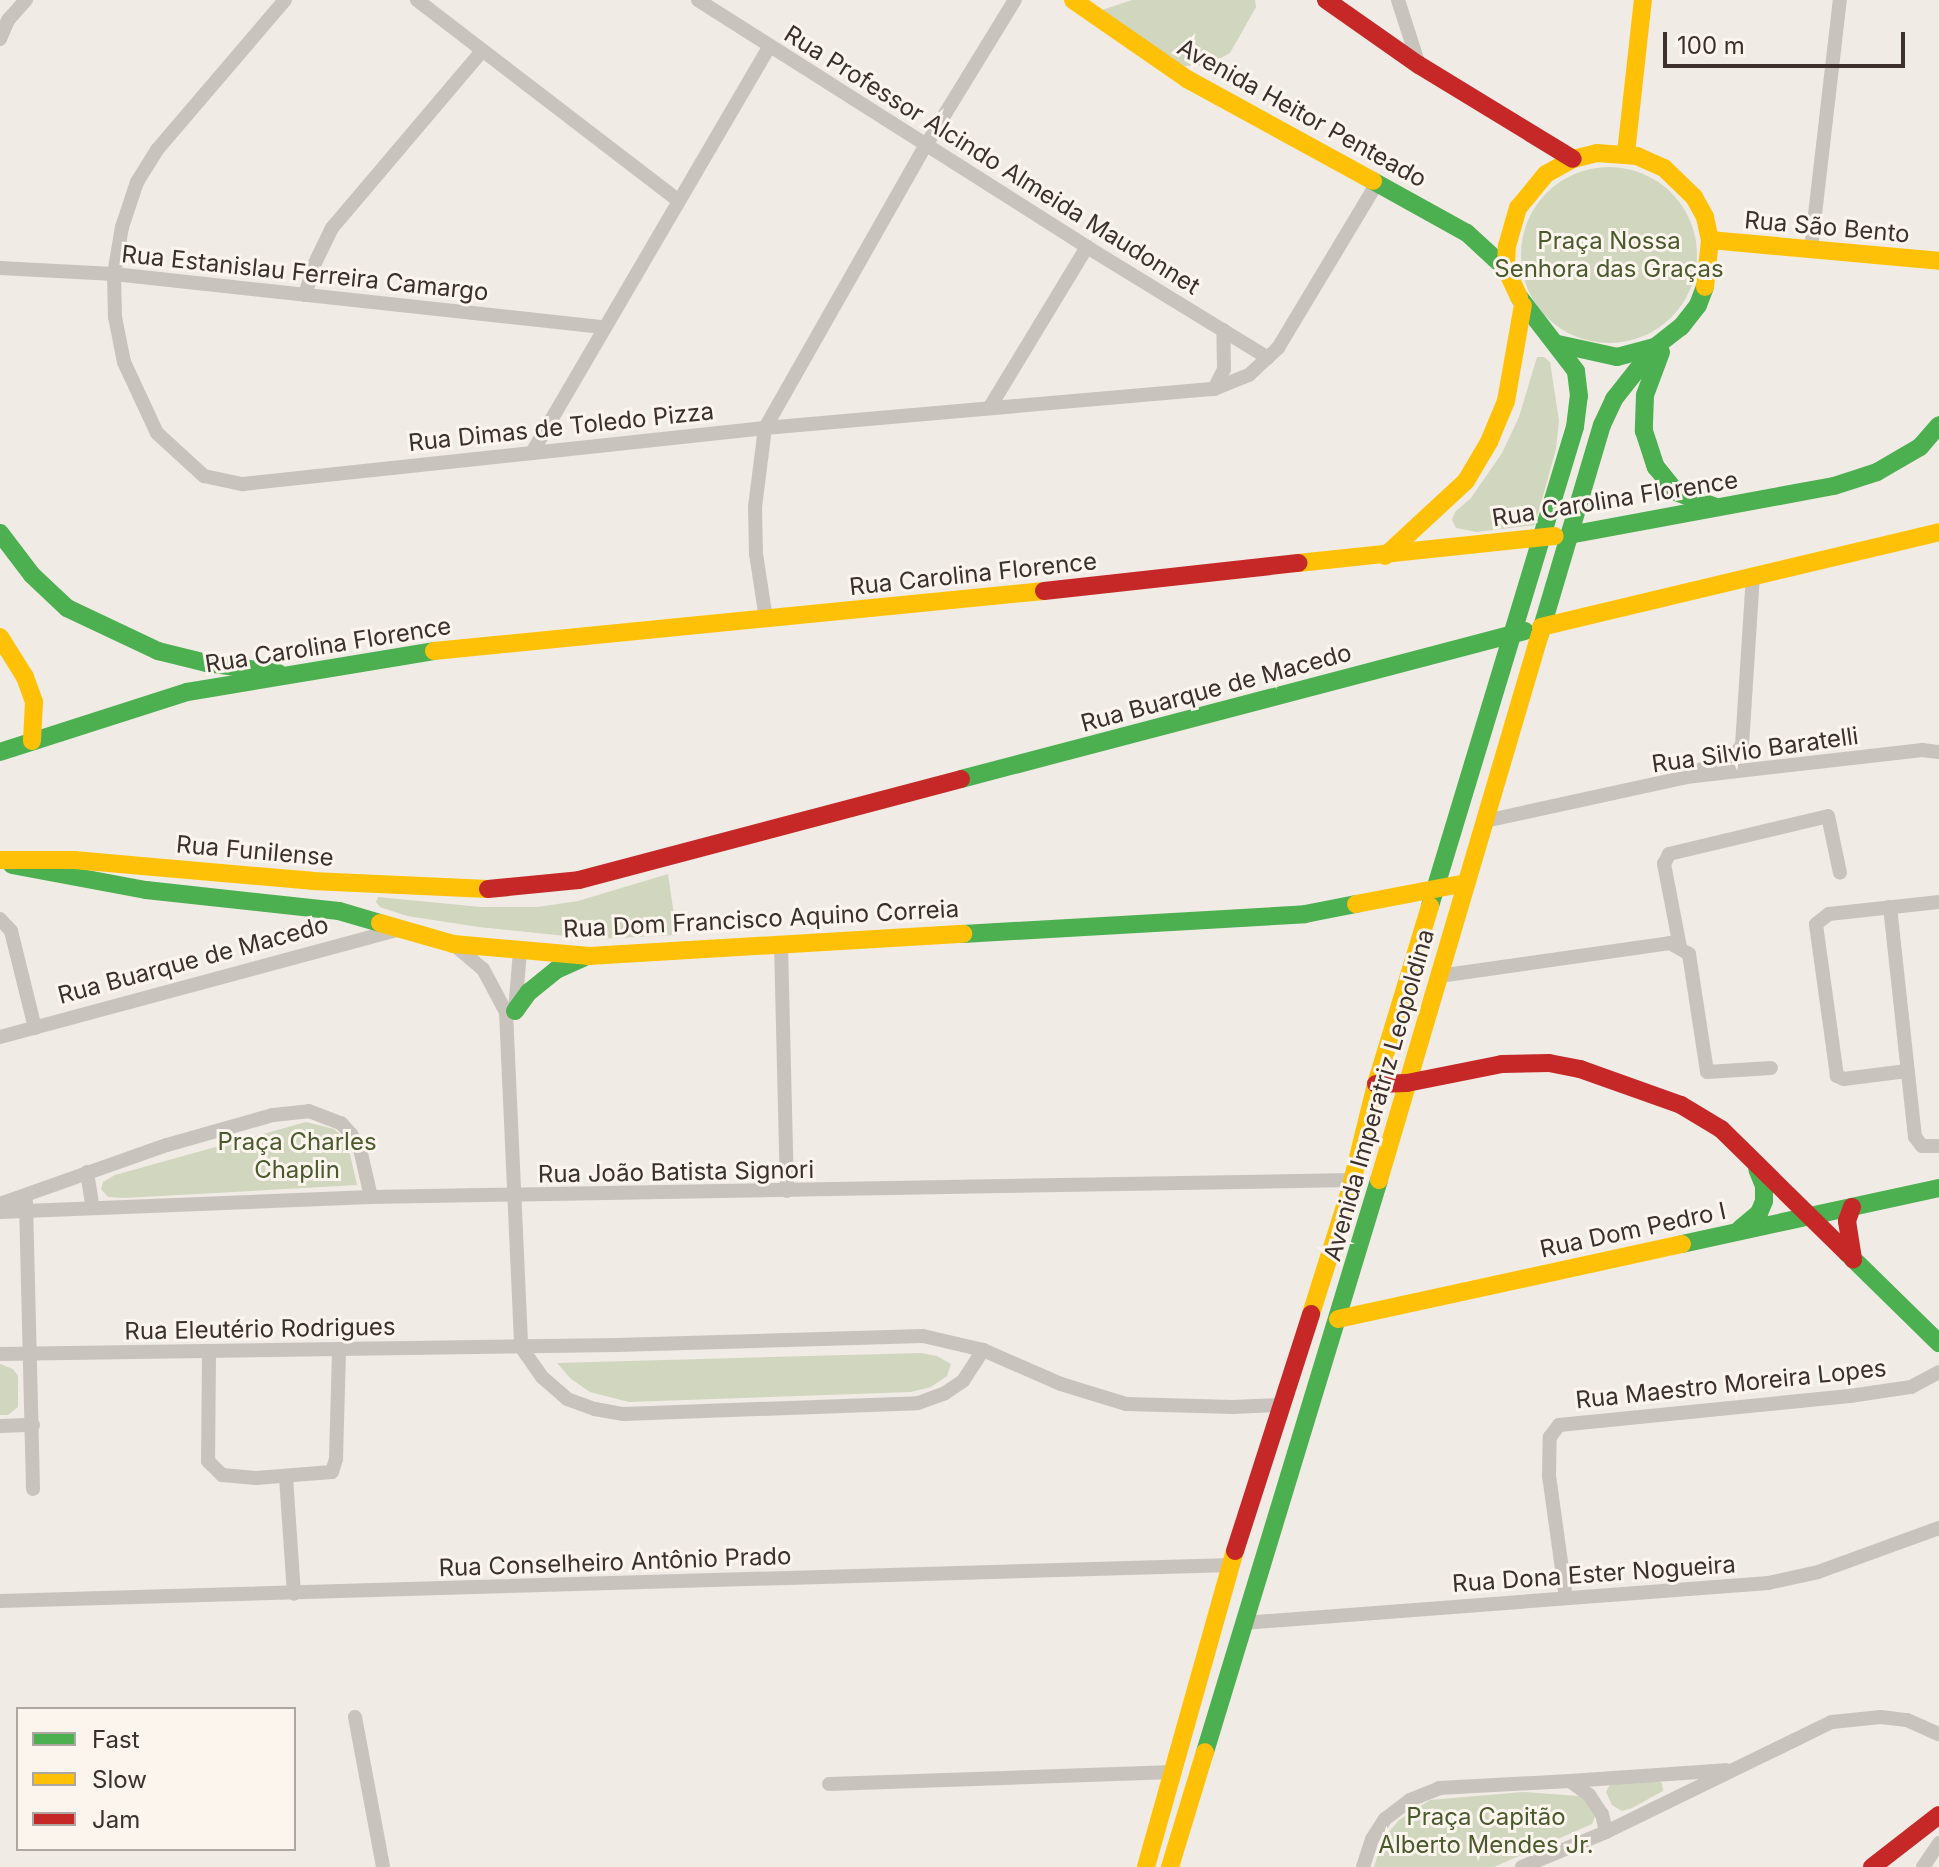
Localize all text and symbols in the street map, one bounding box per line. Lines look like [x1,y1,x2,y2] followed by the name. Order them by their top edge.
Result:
[1667,16,1909,66] scale bar
[779,19,1205,301] street label: Rua Professor Alcindo Almeida Maudonnet
[1677,31,1745,60] text: 100 m
[1173,33,1431,193] street label: Avenida Heitor Penteado
[1743,205,1911,249] street label: Rua São Bento
[1494,227,1724,283] park label: Praça Nossa Senhora das Graças
[120,239,490,307] street label: Rua Estanislau Ferreira Camargo
[407,397,715,457] street label: Rua Dimas de Toledo Pizza
[1490,465,1740,533] street label: Rua Carolina Florence
[848,547,1098,601] street label: Rua Carolina Florence
[203,611,453,679] street label: Rua Carolina Florence
[1078,638,1354,738] street label: Rua Buarque de Macedo
[1650,721,1860,779] street label: Rua Silvio Baratelli
[175,830,335,872] street label: Rua Funilense
[562,894,960,944] street label: Rua Dom Francisco Aquino Correia
[55,910,331,1010] street label: Rua Buarque de Macedo
[1318,926,1440,1264] street label: Avenida Imperatriz Leopoldina
[217,1128,377,1184] park label: Praça Charles Chaplin
[538,1155,814,1189] street label: Rua João Batista Signori
[1537,1196,1729,1264] street label: Rua Dom Pedro I
[124,1312,396,1346] street label: Rua Eleutério Rodrigues
[1574,1353,1888,1415] street label: Rua Maestro Moreira Lopes
[438,1541,792,1583] street label: Rua Conselheiro Antônio Prado
[1451,1550,1737,1598] street label: Rua Dona Ester Nogueira
[16,1707,296,1851] legend
[92,1725,140,1754] text: Fast
[92,1765,147,1794] text: Slow
[1378,1803,1594,1859] park label: Praça Capitão Alberto Mendes Jr.
[92,1805,140,1834] text: Jam

